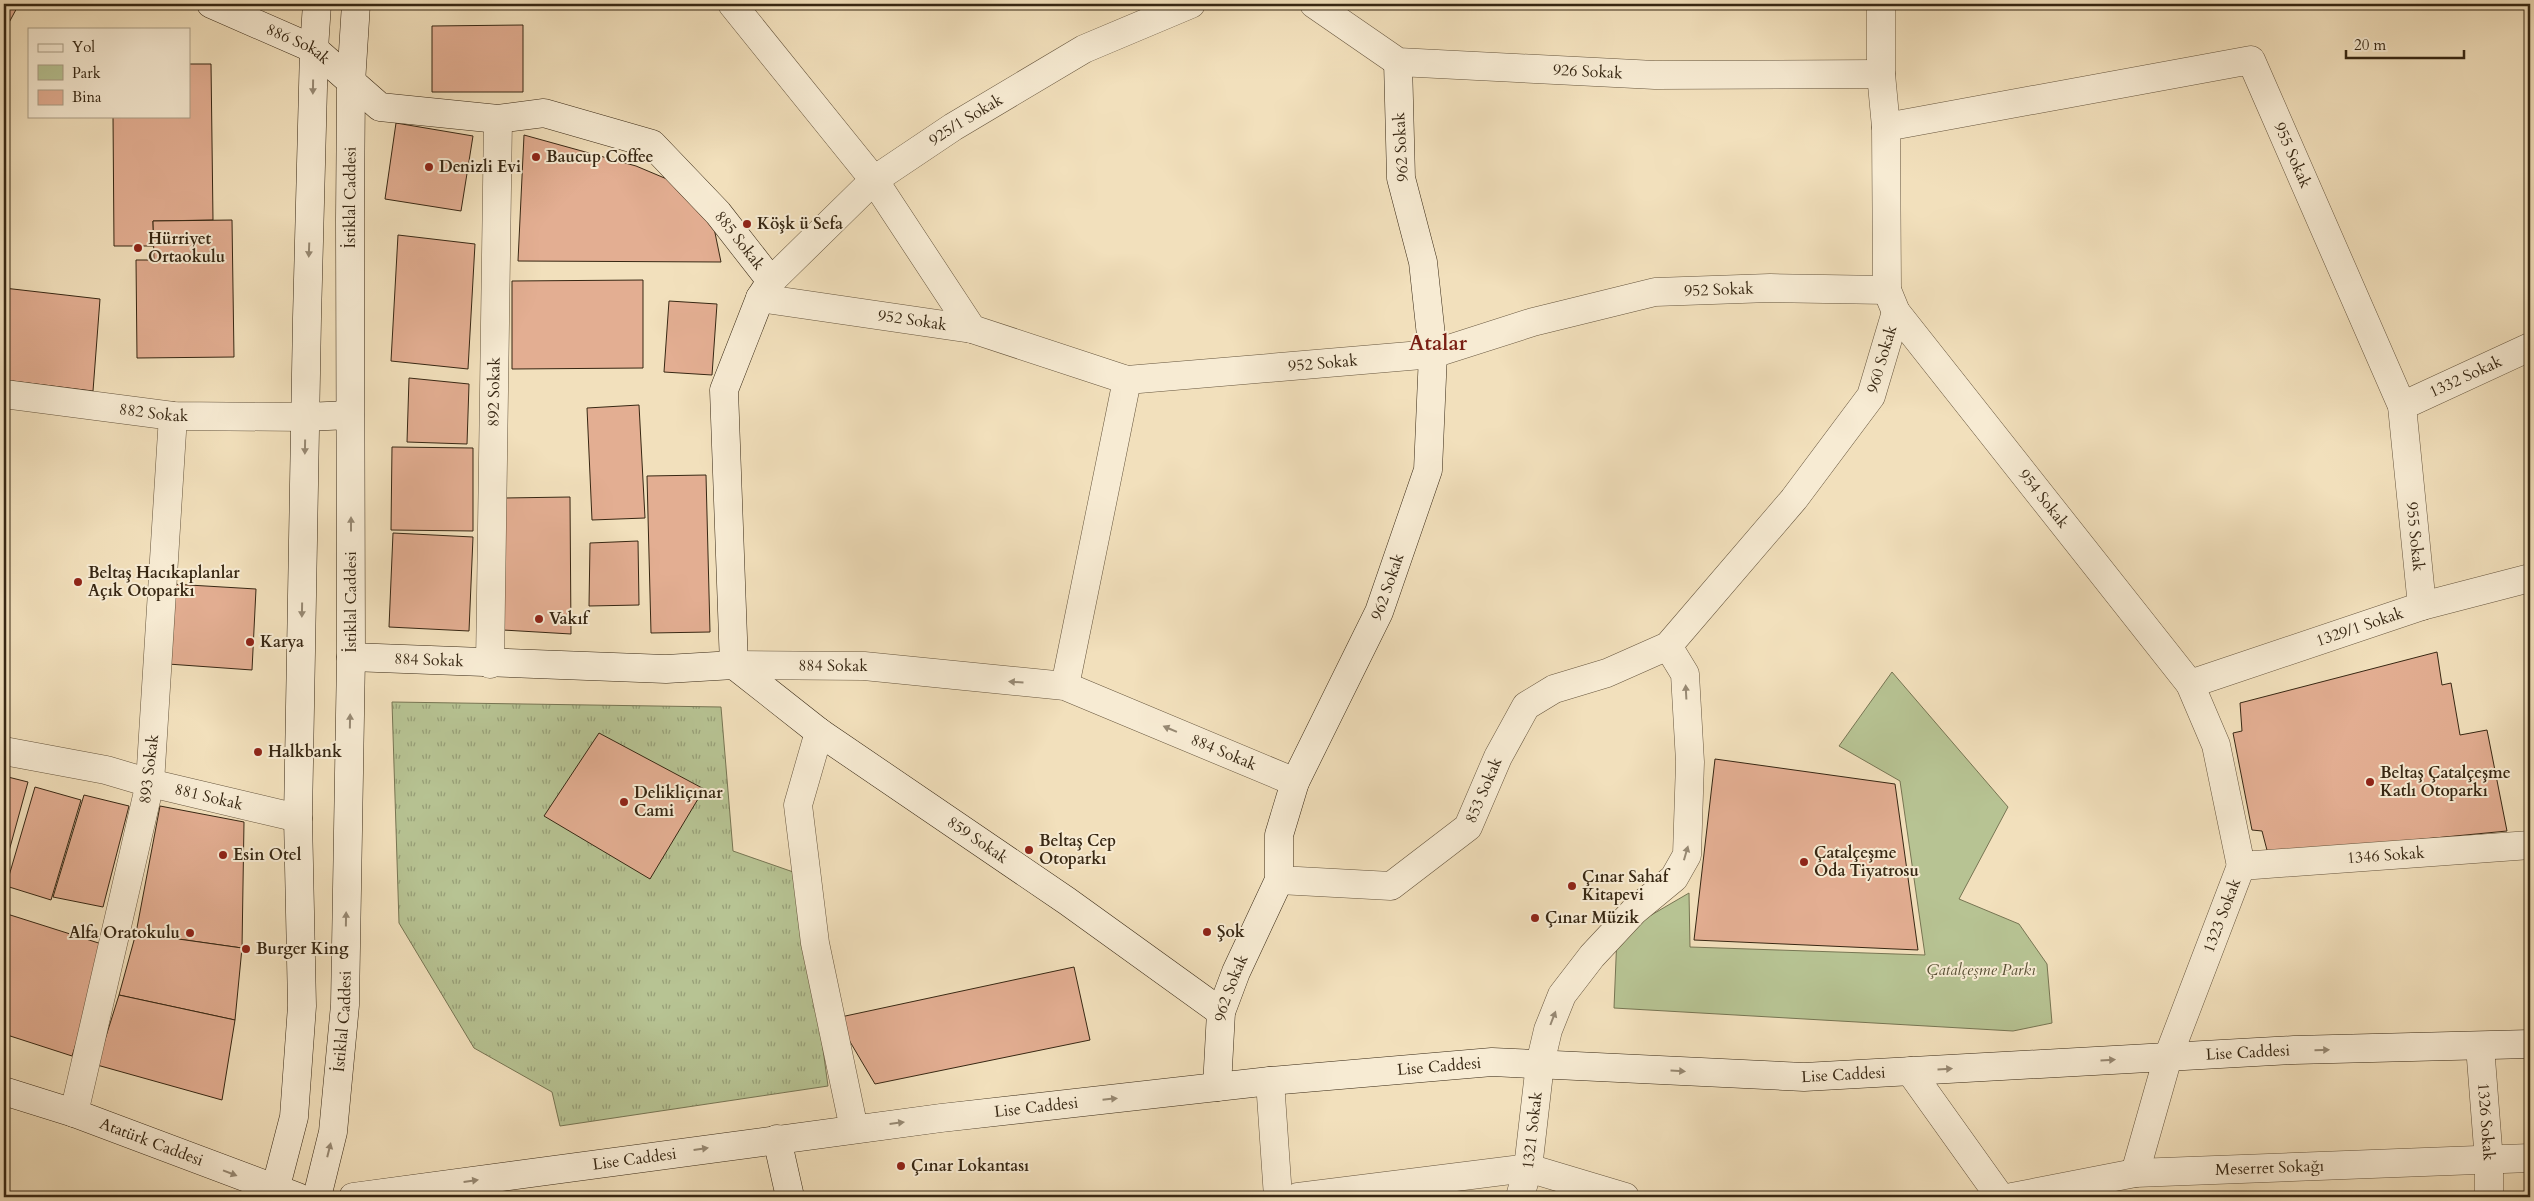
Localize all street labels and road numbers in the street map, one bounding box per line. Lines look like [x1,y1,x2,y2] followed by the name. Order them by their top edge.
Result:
[263,18,335,70] street label: 886 Sokak
[1552,59,1623,84] street label: 926 Sokak
[925,89,1007,151] street label: 925/1 Sokak
[1388,111,1414,182] street label: 962 Sokak
[2269,119,2317,192] street label: 955 Sokak
[339,146,362,248] street label: İstiklal Caddesi
[709,206,770,275] street label: 885 Sokak
[1684,278,1754,302] street label: 952 Sokak
[876,304,949,336] street label: 952 Sokak
[1861,322,1903,396] street label: 960 Sokak
[1287,349,1359,377] street label: 952 Sokak
[2426,350,2506,403] street label: 1332 Sokak
[482,357,506,427] street label: 892 Sokak
[118,398,189,427] street label: 882 Sokak
[2013,465,2074,533] street label: 954 Sokak
[2401,501,2430,573] street label: 955 Sokak
[1366,550,1410,624] street label: 962 Sokak
[340,551,362,653] street label: İstiklal Caddesi
[2313,602,2407,652] street label: 1329/1 Sokak
[394,648,465,672] street label: 884 Sokak
[798,654,868,677] street label: 884 Sokak
[1187,729,1260,776] street label: 884 Sokak
[134,733,164,805] street label: 893 Sokak
[1460,754,1508,827] street label: 853 Sokak
[172,778,246,816] street label: 881 Sokak
[943,811,1013,869] street label: 859 Sokak
[2346,842,2426,869] street label: 1346 Sokak
[2198,875,2246,956] street label: 1323 Sokak
[1210,951,1254,1021] street label: 962 Sokak
[328,970,357,1073] street label: İstiklal Caddesi
[2205,1039,2291,1066] street label: Lise Caddesi
[1396,1052,1483,1081] street label: Lise Caddesi
[1801,1061,1887,1088] street label: Lise Caddesi
[2472,1082,2500,1162] street label: 1326 Sokak
[1517,1090,1548,1170] street label: 1321 Sokak
[993,1092,1080,1123] street label: Lise Caddesi
[96,1113,207,1172] street label: Atatürk Caddesi
[591,1143,678,1176] street label: Lise Caddesi
[2215,1155,2325,1181] street label: Meserret Sokağı

